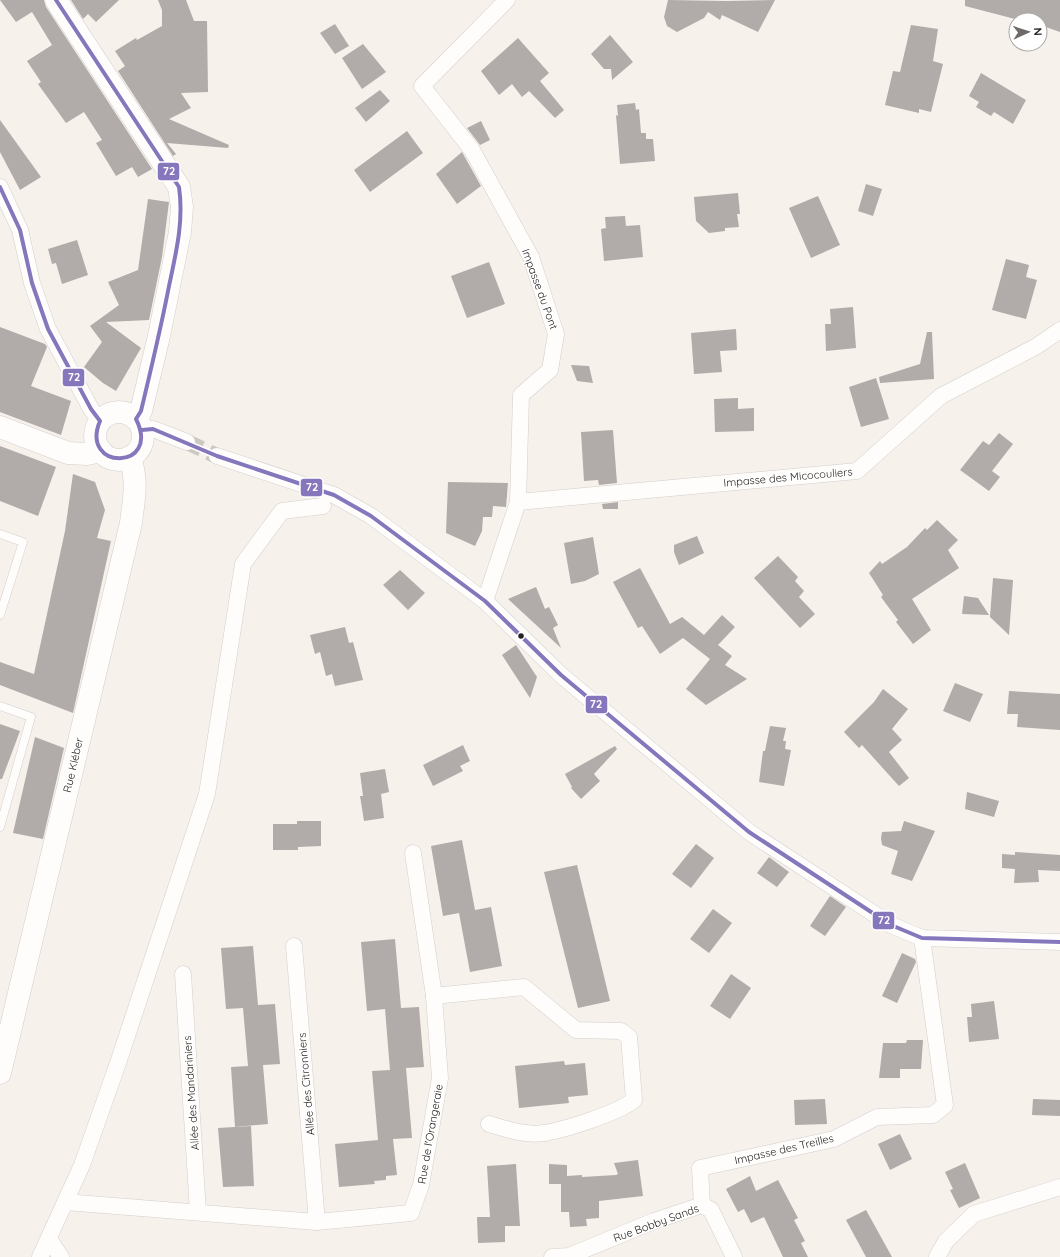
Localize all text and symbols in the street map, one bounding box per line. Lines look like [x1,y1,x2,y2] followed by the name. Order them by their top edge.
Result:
[1008,12,1048,52] north arrow
[1031,27,1045,36] text: N
[157,162,180,181] line badge: 72
[163,164,175,178] text: 72
[519,247,561,332] street label: Impasse du Pont
[62,368,85,387] line badge: 72
[68,370,80,384] text: 72
[723,464,853,490] street label: Impasse des Micocouliers
[300,478,323,497] line badge: 72
[306,480,318,494] text: 72
[516,631,526,641] unlabelled marker
[585,695,608,714] line badge: 72
[590,697,602,711] text: 72
[60,735,86,794] street label: Rue Kléber
[872,911,895,930] line badge: 72
[878,913,890,927] text: 72
[295,1032,317,1136] street label: Allée des Citronniers
[180,1035,202,1151] street label: Allée des Mandariniers
[414,1083,446,1185] street label: Rue de l'Orangeraie
[733,1131,835,1167] street label: Impasse des Treilles
[611,1201,701,1245] street label: Rue Bobby Sands

